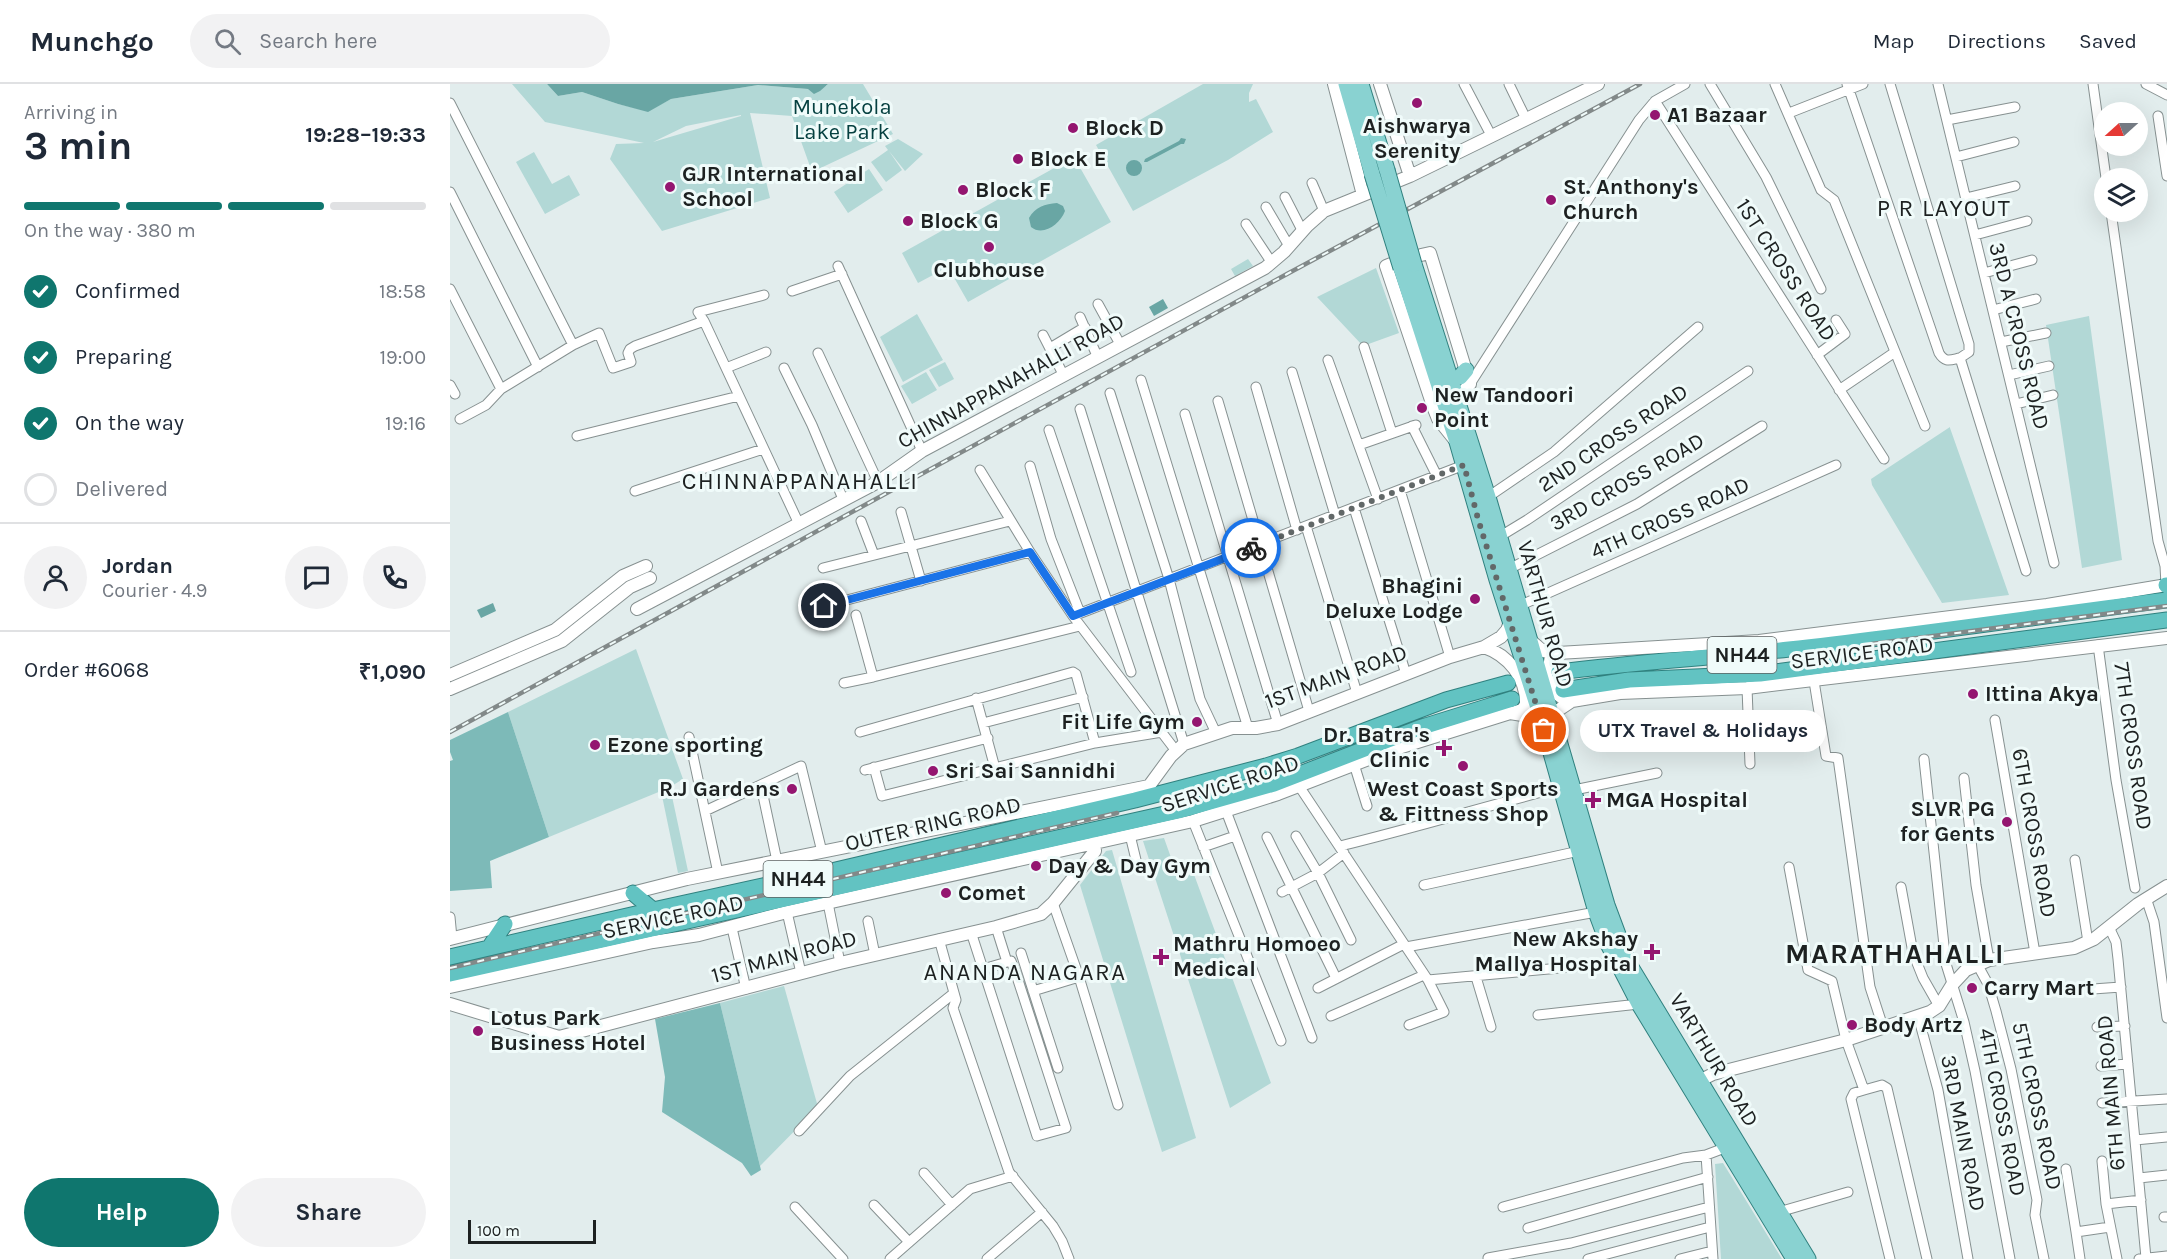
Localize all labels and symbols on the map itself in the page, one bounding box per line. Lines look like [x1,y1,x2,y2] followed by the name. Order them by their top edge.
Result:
[792,94,892,145] park label: Munekola Lake Park
[1410,96,1424,110] marker: Aishwarya Serenity
[1667,102,1767,128] place label: A1 Bazaar
[2094,102,2148,156] north arrow
[1648,108,1662,122] marker: A1 Bazaar
[1363,113,1471,164] place label: Aishwarya Serenity
[1085,115,1164,141] place label: Block D
[1066,121,1080,135] marker: Block D
[1030,146,1107,172] place label: Block E
[1011,152,1025,166] marker: Block E
[682,161,864,212] place label: GJR International School
[1563,174,1699,225] place label: St. Anthony's Church
[975,177,1051,203] place label: Block F
[663,180,677,194] marker: GJR International School
[956,183,970,197] marker: Block F
[1544,193,1558,207] marker: St. Anthony's Church
[1730,194,1842,346] street label: 1ST CROSS ROAD
[1877,194,2011,222] district label: P R LAYOUT
[920,208,999,234] place label: Block G
[901,214,915,228] marker: Block G
[982,240,996,254] marker: Clubhouse
[1983,240,2055,432] street label: 3RD A CROSS ROAD
[933,257,1045,283] place label: Clubhouse
[893,308,1129,454] street label: CHINNAPPANAHALLI ROAD
[1533,378,1693,498] street label: 2ND CROSS ROAD
[1434,382,1574,433] place label: New Tandoori Point
[1415,401,1429,415] marker: New Tandoori Point
[1545,427,1709,537] street label: 3RD CROSS ROAD
[682,467,918,495] district label: CHINNAPPANAHALLI
[1587,471,1753,565] street label: 4TH CROSS ROAD
[1221,518,1281,578] courier
[1512,538,1578,690] street label: VARTHUR ROAD
[1325,573,1463,624] place label: Bhagini Deluxe Lodge
[798,580,849,631] pin
[1468,592,1482,606] marker: Bhagini Deluxe Lodge
[1789,631,1935,675] street label: SERVICE ROAD
[1708,637,1776,673] road number: NH44
[1261,639,1411,715] street label: 1ST MAIN ROAD
[2108,660,2158,832] street label: 7TH CROSS ROAD
[1985,681,2099,707] place label: Ittina Akya
[1966,687,1980,701] marker: Ittina Akya
[1518,704,1569,755] pin
[1061,709,1185,735] place label: Fit Life Gym
[1580,709,1826,751] callout: UTX Travel & Holidays
[1190,715,1204,729] marker: Fit Life Gym
[1323,722,1430,773] place label: Dr. Batra's Clinic
[607,732,763,758] place label: Ezone sporting
[588,738,602,752] marker: Ezone sporting
[1435,739,1453,757] marker: Dr. Batra's Clinic
[2006,746,2062,920] street label: 6TH CROSS ROAD
[1158,749,1302,819] street label: SERVICE ROAD
[945,758,1116,784] place label: Sri Sai Sannidhi
[1456,759,1470,773] marker: West Coast Sports & Fittness Shop
[926,764,940,778] marker: Sri Sai Sannidhi
[659,776,780,802] place label: R.J Gardens
[1367,776,1559,827] place label: West Coast Sports & Fittness Shop
[785,782,799,796] marker: R.J Gardens
[1606,787,1748,813] place label: MGA Hospital
[843,791,1023,857] street label: OUTER RING ROAD
[1584,791,1602,809] marker: MGA Hospital
[1900,796,1995,847] place label: SLVR PG for Gents
[2000,815,2014,829] marker: SLVR PG for Gents
[1048,853,1211,879] place label: Day & Day Gym
[1029,859,1043,873] marker: Day & Day Gym
[764,861,832,897] road number: NH44
[958,880,1026,906] place label: Comet
[939,886,953,900] marker: Comet
[600,889,746,945] street label: SERVICE ROAD
[709,925,859,989] street label: 1ST MAIN ROAD
[1475,926,1638,977] place label: New Akshay Mallya Hospital
[1173,931,1341,982] place label: Mathru Homoeo Medical
[1785,937,2005,970] district label: MARATHAHALLI
[1643,943,1661,961] marker: New Akshay Mallya Hospital
[1154,950,1168,964] marker: Mathru Homoeo Medical
[923,958,1127,986] district label: ANANDA NAGARA
[1984,975,2094,1001] place label: Carry Mart
[1965,981,1979,995] marker: Carry Mart
[1664,988,1764,1132] street label: VARTHUR ROAD
[490,1005,646,1056] place label: Lotus Park Business Hotel
[1864,1012,1963,1038] place label: Body Artz
[2091,1014,2131,1172] street label: 6TH MAIN ROAD
[1845,1018,1859,1032] marker: Body Artz
[2006,1020,2068,1192] street label: 5TH CROSS ROAD
[471,1024,485,1038] marker: Lotus Park Business Hotel
[1973,1026,2031,1198] street label: 4TH CROSS ROAD
[1935,1053,1991,1213] street label: 3RD MAIN ROAD
[468,1217,596,1244] scale bar

